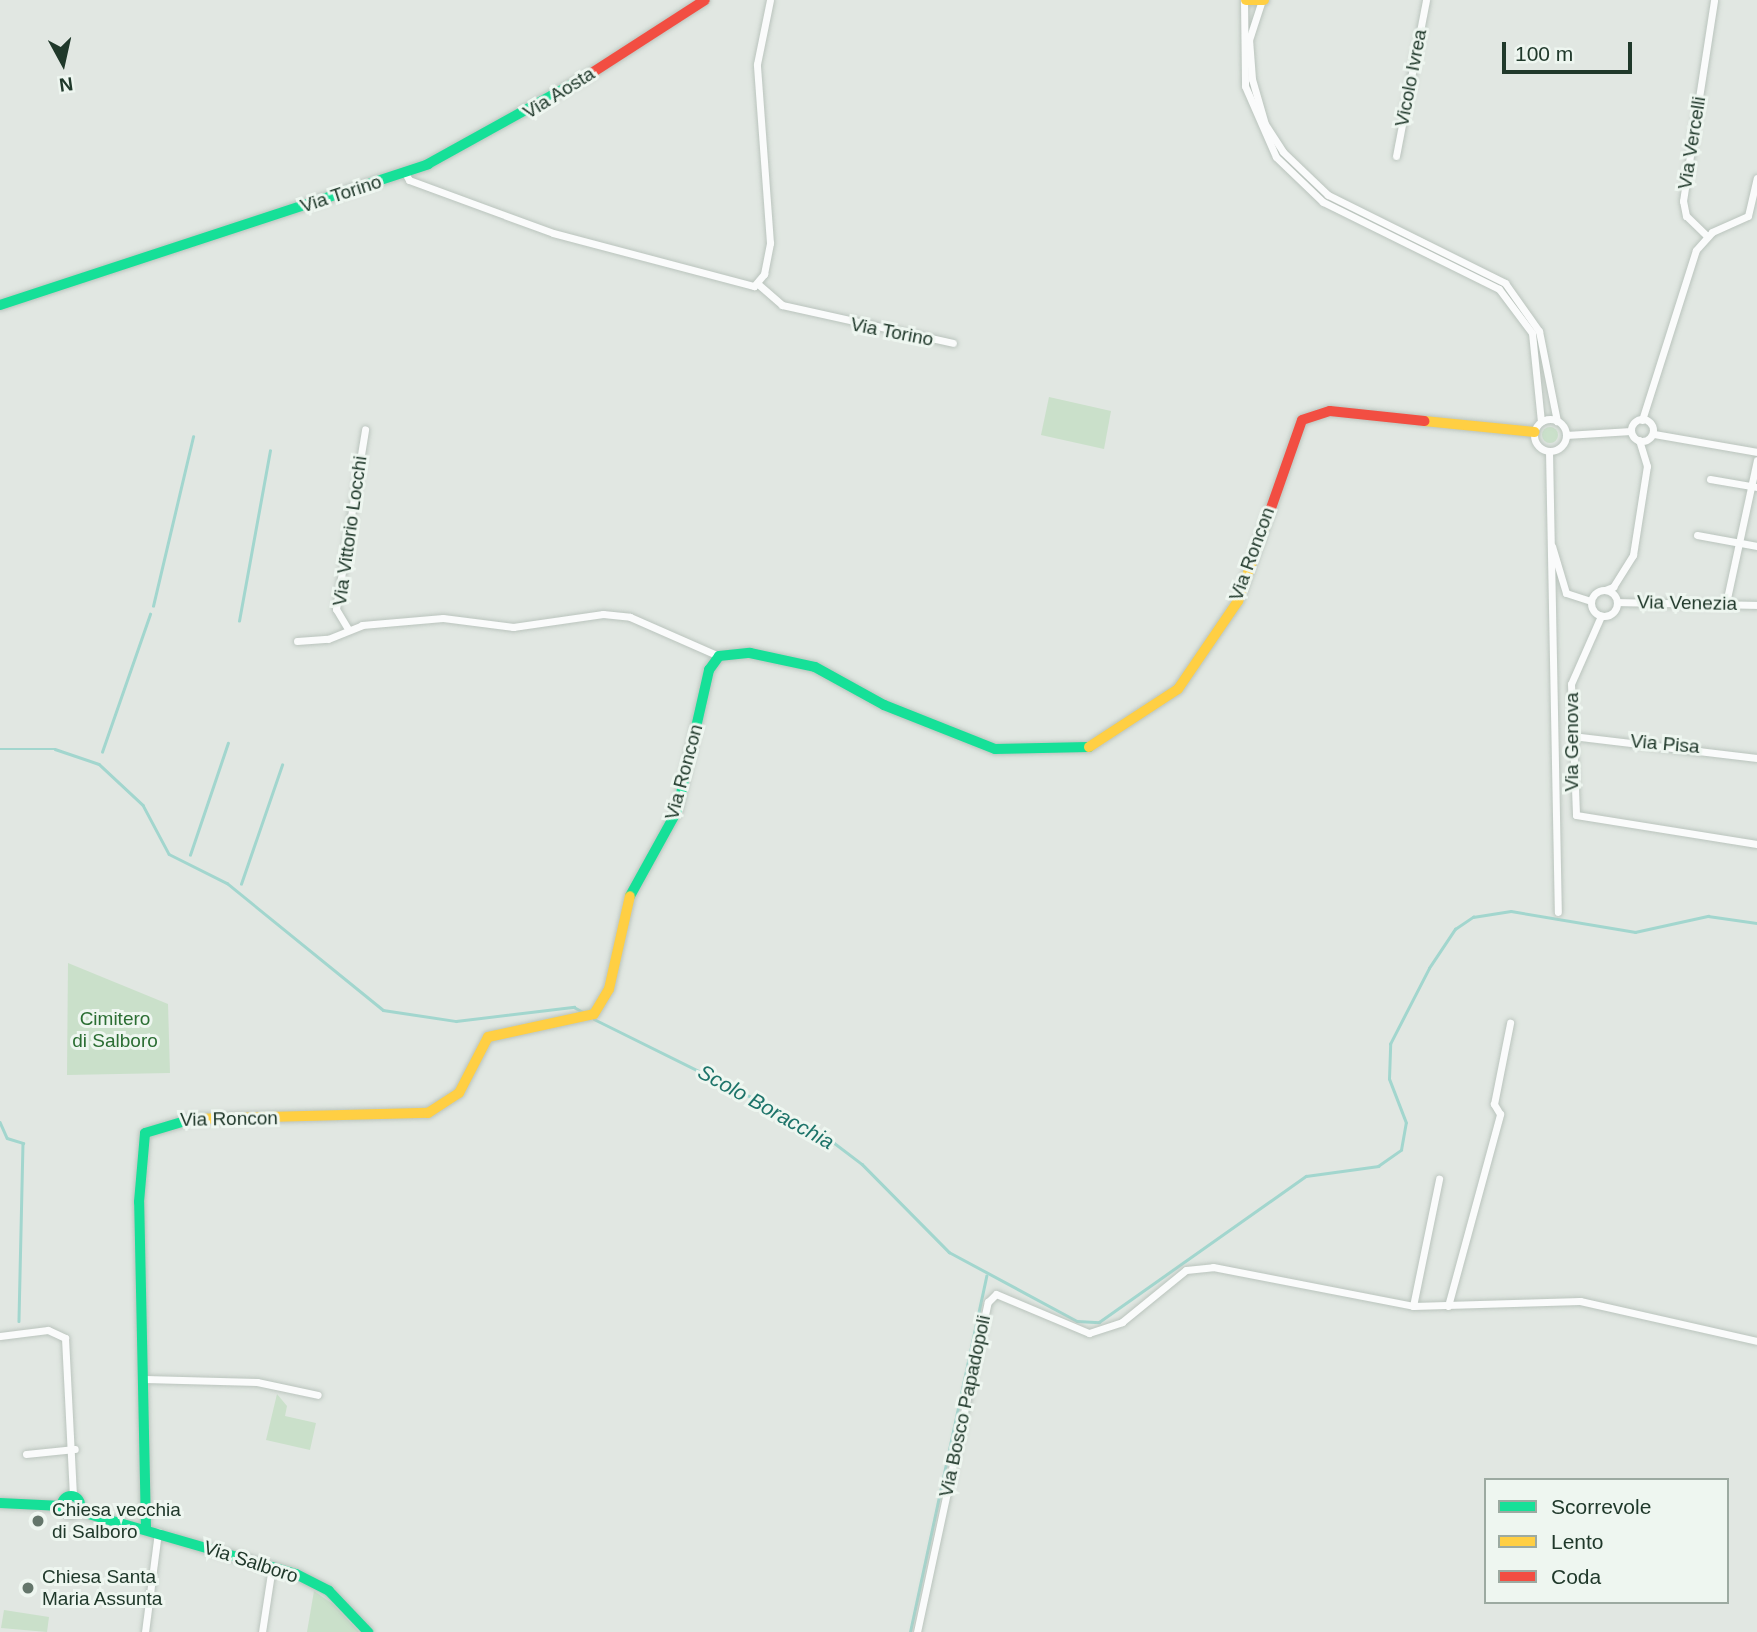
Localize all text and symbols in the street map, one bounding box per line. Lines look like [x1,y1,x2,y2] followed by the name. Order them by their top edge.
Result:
[1390,27,1432,129] street label: Vicolo Ivrea
[28,28,98,98] north arrow
[1505,28,1634,72] scale bar
[1515,42,1573,65] text: 100 m
[519,62,599,124] street label: Via Aosta
[58,73,74,96] text: N
[1673,95,1711,191] street label: Via Vercelli
[297,170,385,218] street label: Via Torino
[849,313,935,351] street label: Via Torino
[328,454,372,608] street label: Via Vittorio Locchi
[1225,504,1279,604] street label: Via Roncon
[1637,591,1737,615] street label: Via Venezia
[1561,693,1583,791] street label: Via Genova
[660,722,708,822] street label: Via Roncon
[1629,730,1701,758] street label: Via Pisa
[72,1008,158,1052] park label: Cimitero di Salboro
[694,1059,838,1155] water label: Scolo Boracchia
[180,1107,278,1131] street label: Via Roncon
[935,1313,995,1499] street label: Via Bosco Papadopoli
[1484,1478,1729,1604] legend
[1551,1495,1651,1518] text: Scorrevole
[52,1499,181,1543] place label: Chiesa vecchia di Salboro
[30,1513,46,1529] marker: Chiesa vecchia di Salboro
[1551,1530,1604,1553] text: Lento
[201,1536,301,1588] street label: Via Salboro
[1551,1565,1601,1588] text: Coda
[42,1566,163,1610] place label: Chiesa Santa Maria Assunta
[20,1580,36,1596] marker: Chiesa Santa Maria Assunta

